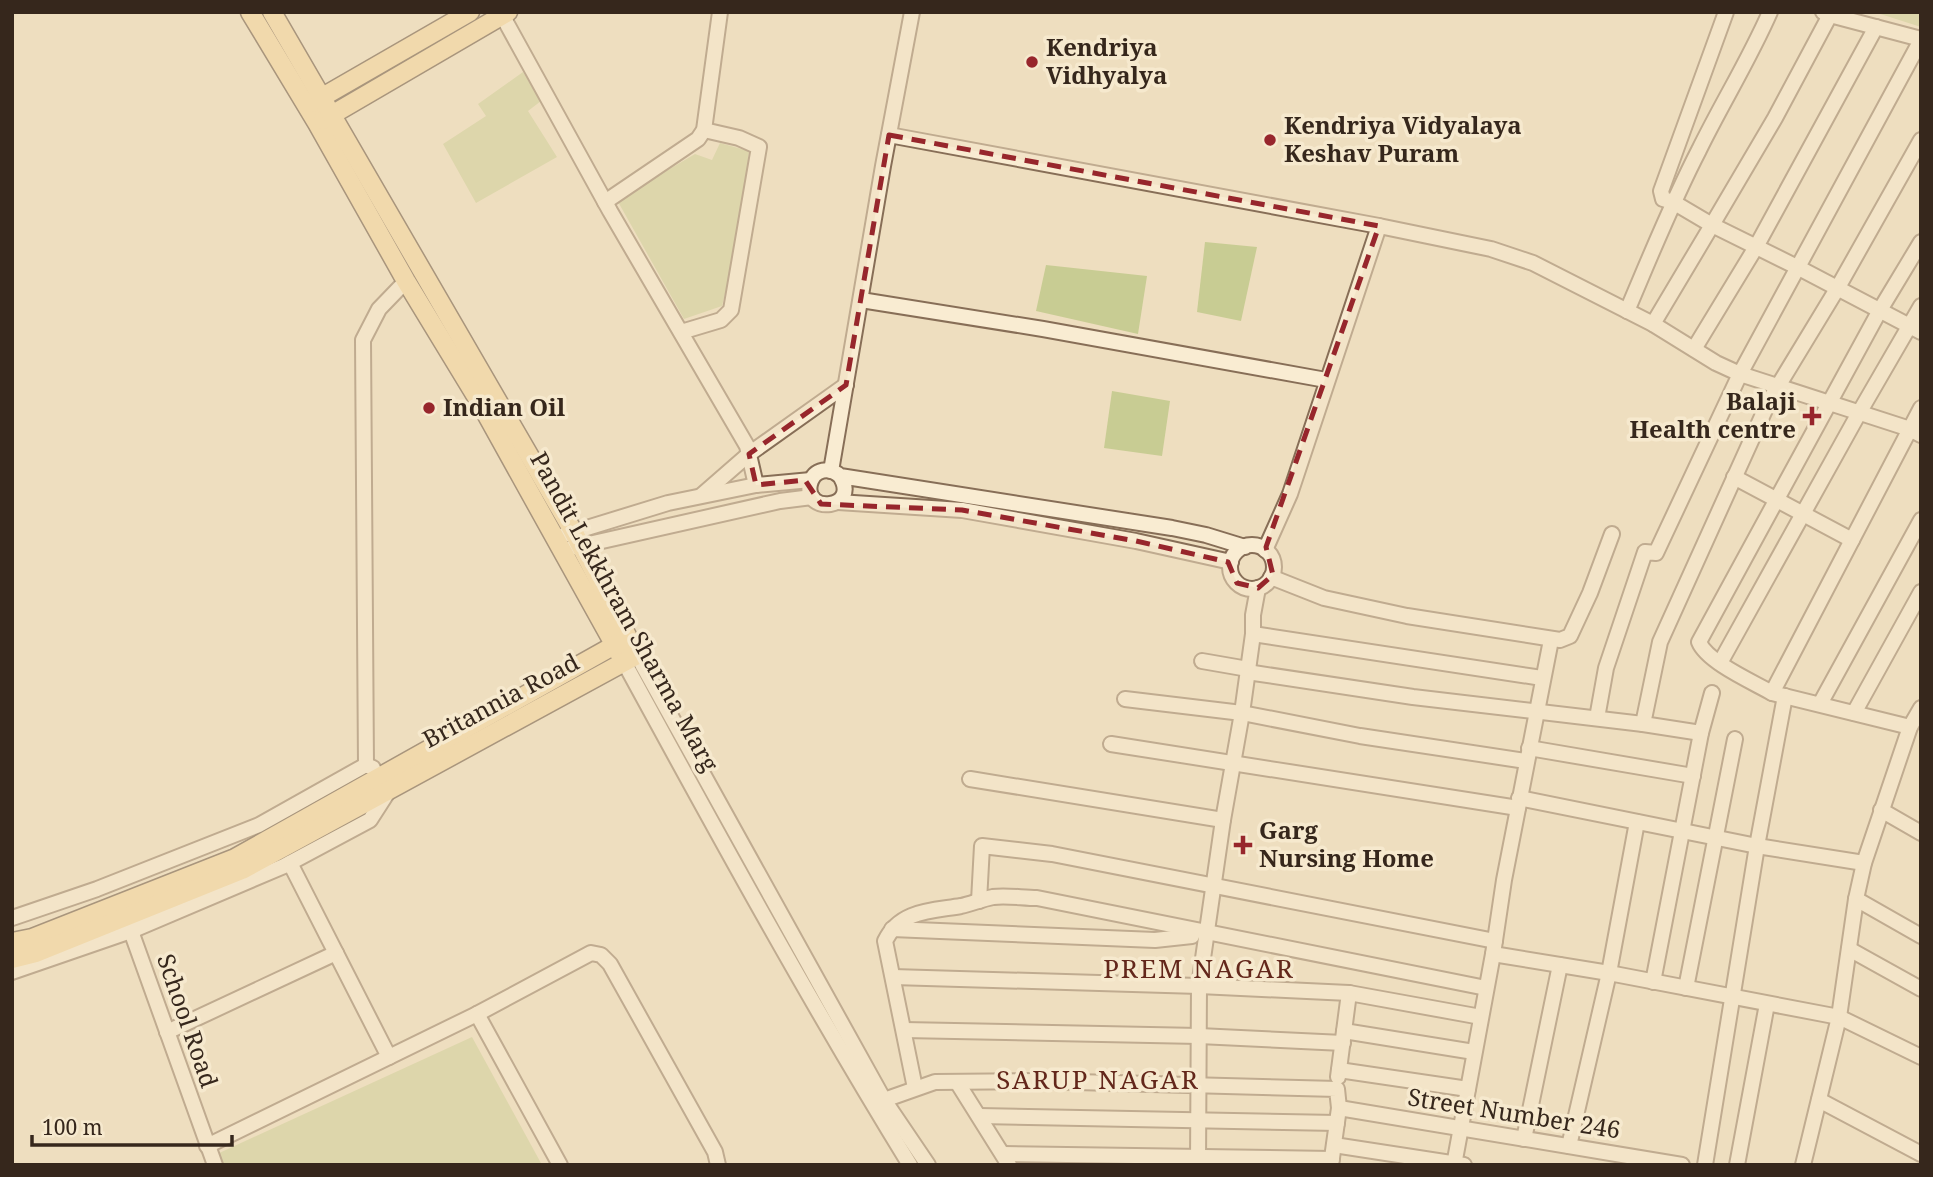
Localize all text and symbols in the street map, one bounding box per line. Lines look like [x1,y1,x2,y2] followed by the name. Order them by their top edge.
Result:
[1046,30,1167,91] place label: Kendriya Vidhyalya
[1024,54,1040,70] marker: Kendriya Vidhyalya
[1284,108,1522,169] place label: Kendriya Vidyalaya Keshav Puram
[1262,132,1278,148] marker: Kendriya Vidyalaya Keshav Puram
[1629,384,1797,445] place label: Balaji Health centre
[443,390,566,423] place label: Indian Oil
[421,400,437,416] marker: Indian Oil
[1802,406,1822,426] marker: Balaji Health centre
[523,446,727,777] street label: Pandit Lekkhram Sharma Marg
[416,644,585,755] street label: Britannia Road
[1259,813,1434,874] place label: Garg Nursing Home
[1233,835,1253,855] marker: Garg Nursing Home
[150,949,227,1092] street label: School Road
[1103,950,1295,986] district label: PREM NAGAR
[996,1061,1200,1097] district label: SARUP NAGAR
[1406,1079,1623,1146] street label: Street Number 246
[32,1104,231,1148] scale bar
[42,1113,103,1141] text: 100 m

